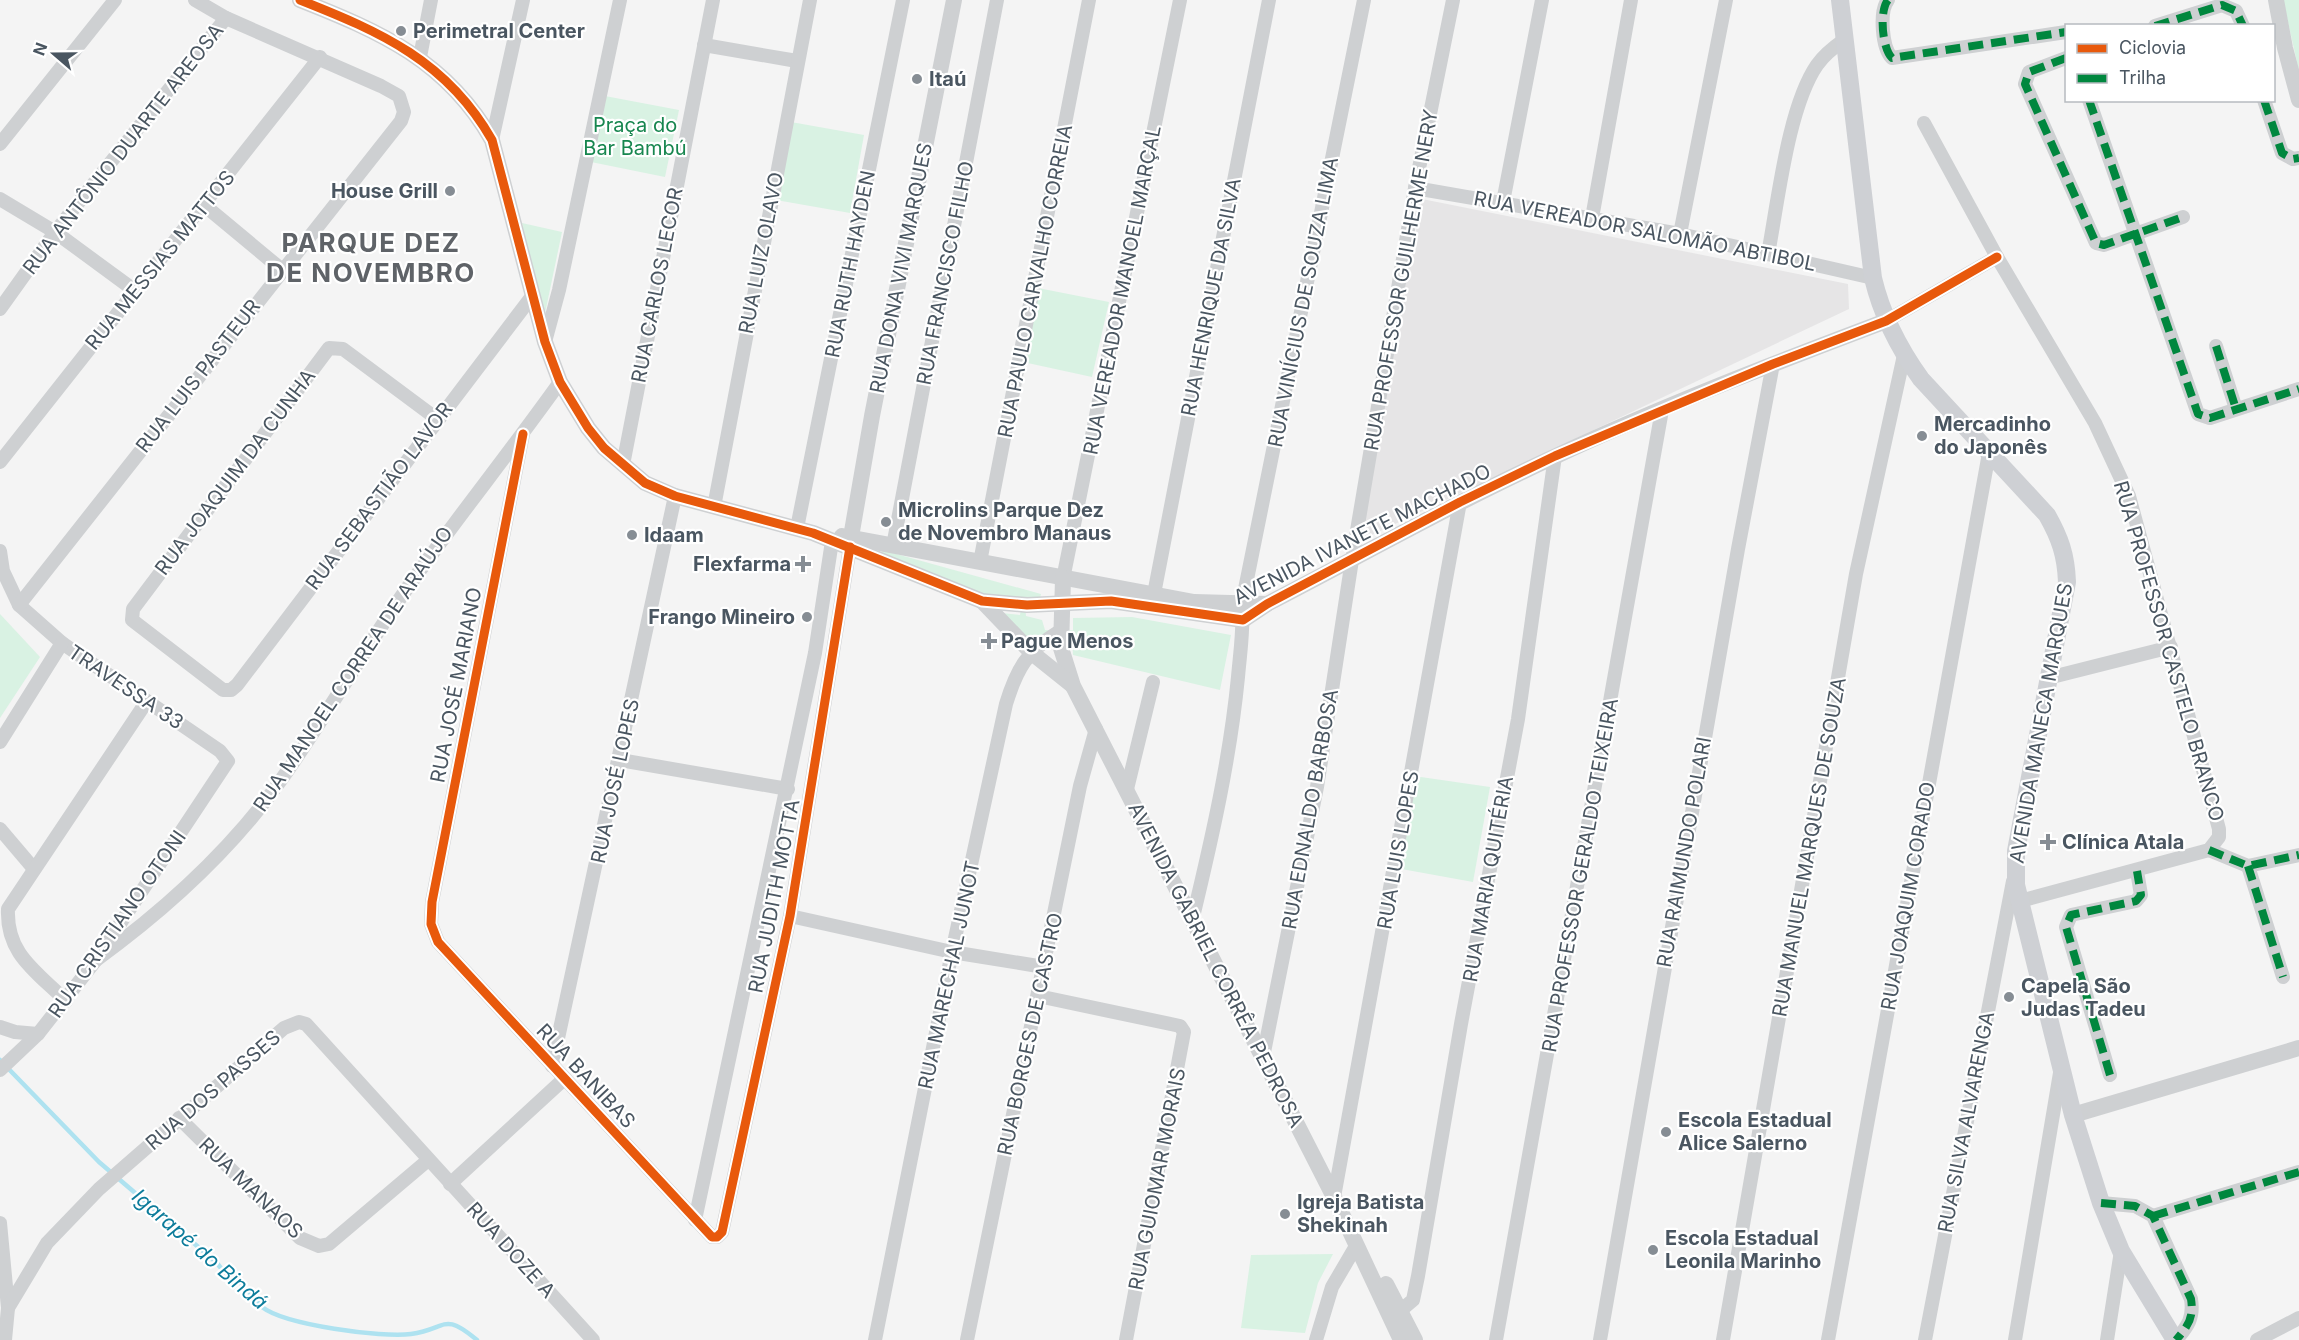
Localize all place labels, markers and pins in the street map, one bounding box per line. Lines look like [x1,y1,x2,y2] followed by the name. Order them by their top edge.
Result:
[413,19,585,43] place label: Perimetral Center
[394,24,408,38] marker: Perimetral Center
[929,67,966,91] place label: Itaú
[910,72,924,86] marker: Itaú
[331,179,438,203] place label: House Grill
[443,184,457,198] marker: House Grill
[1934,412,2051,459] place label: Mercadinho do Japonês
[1915,429,1929,443] marker: Mercadinho do Japonês
[898,498,1111,545] place label: Microlins Parque Dez de Novembro Manaus
[879,515,893,529] marker: Microlins Parque Dez de Novembro Manaus
[644,523,704,547] place label: Idaam
[625,528,639,542] marker: Idaam
[693,552,791,576] place label: Flexfarma
[796,557,810,571] marker: Flexfarma
[648,605,795,629] place label: Frango Mineiro
[800,610,814,624] marker: Frango Mineiro
[1001,629,1134,653] place label: Pague Menos
[982,634,996,648] marker: Pague Menos
[2062,830,2184,854] place label: Clínica Atala
[2039,833,2057,851] marker: Clínica Atala
[2021,974,2146,1021] place label: Capela São Judas Tadeu
[2002,990,2016,1004] marker: Capela São Judas Tadeu
[1678,1108,1832,1155] place label: Escola Estadual Alice Salerno
[1659,1125,1673,1139] marker: Escola Estadual Alice Salerno
[1297,1190,1424,1237] place label: Igreja Batista Shekinah
[1278,1207,1292,1221] marker: Igreja Batista Shekinah
[1665,1226,1821,1273] place label: Escola Estadual Leonila Marinho
[1646,1243,1660,1257] marker: Escola Estadual Leonila Marinho

